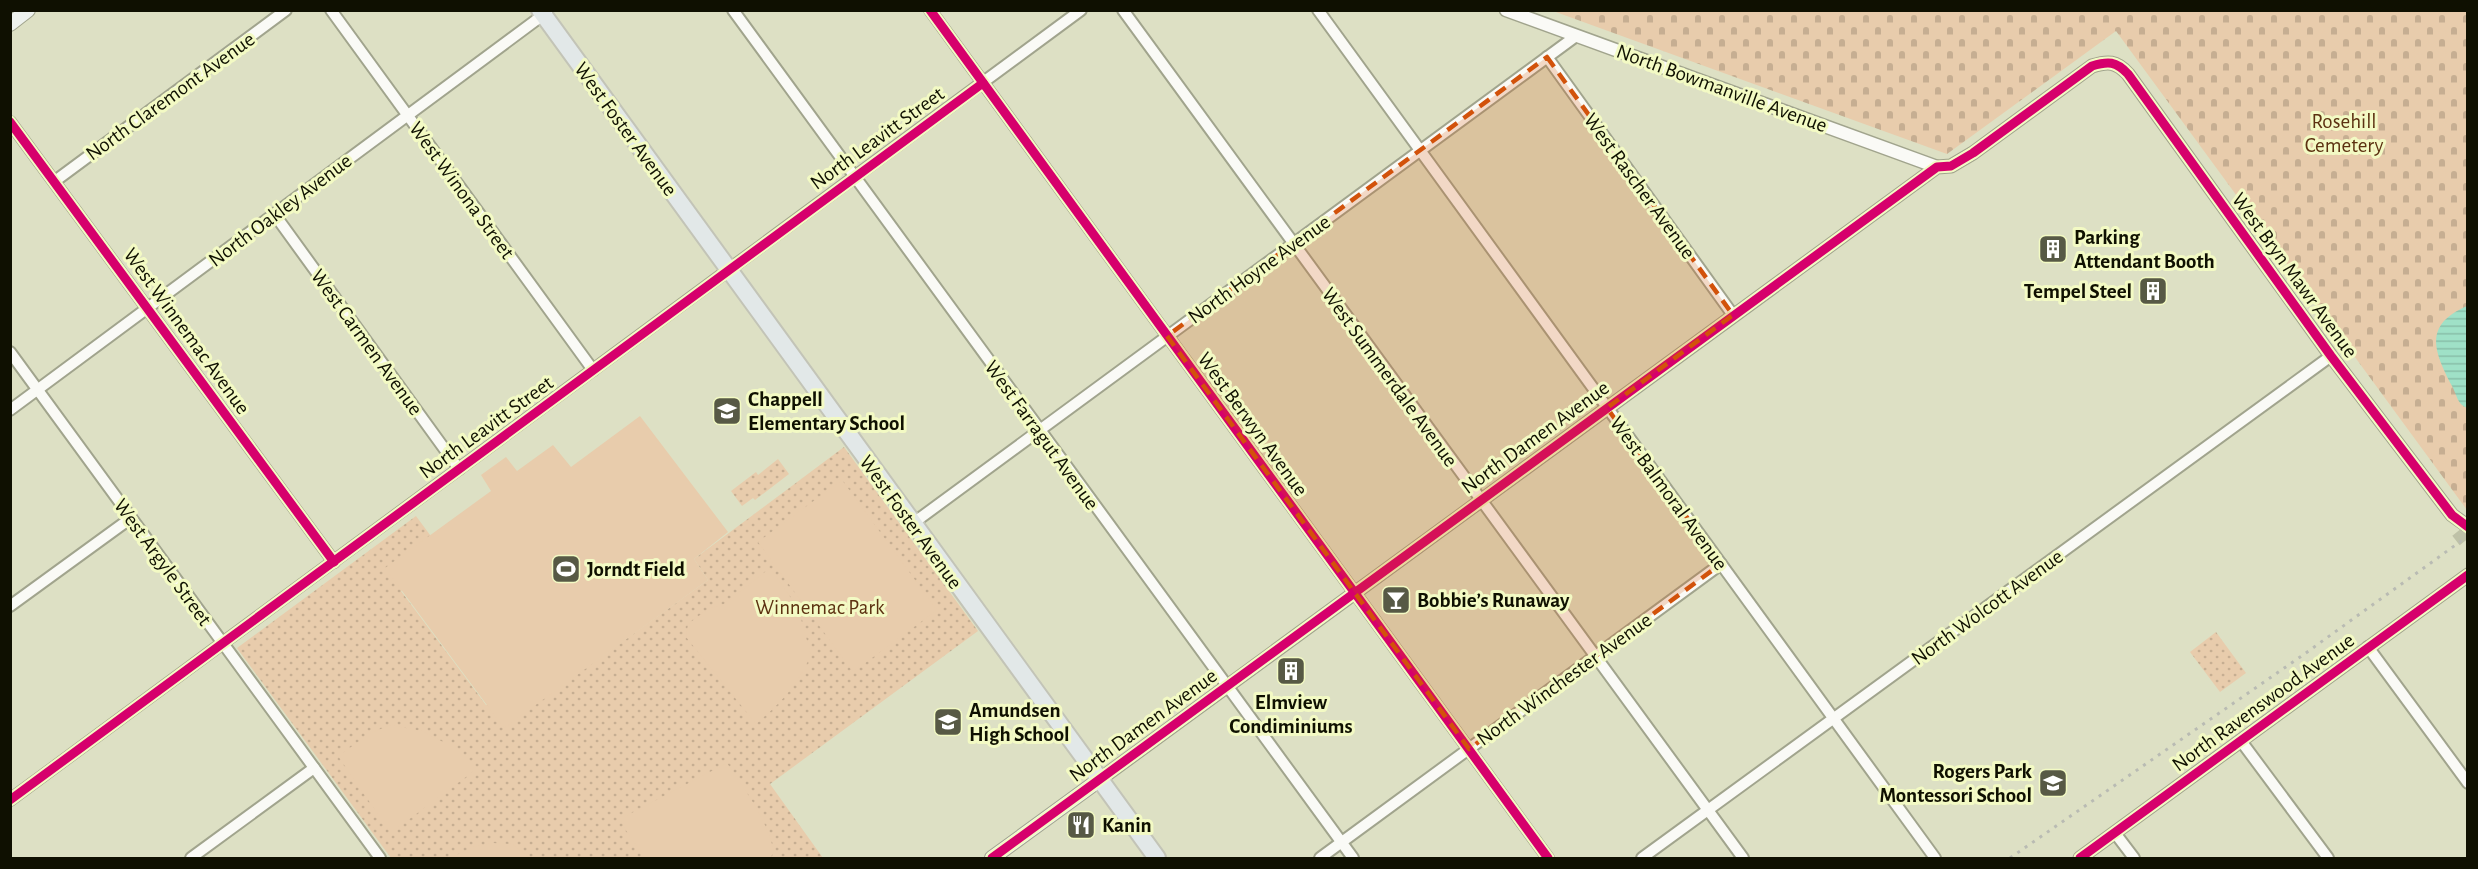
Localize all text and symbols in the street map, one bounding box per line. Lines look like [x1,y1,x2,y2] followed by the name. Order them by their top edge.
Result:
[82,28,259,165] street label: North Claremont Avenue
[1614,41,1830,136] street label: North Bowmanville Avenue
[570,59,681,200] street label: West Foster Avenue
[807,83,948,194] street label: North Leavitt Street
[1580,110,1699,263] street label: West Rascher Avenue
[2305,111,2383,156] park label: Rosehill Cemetery
[405,118,518,263] street label: West Winona Street
[205,150,356,271] street label: North Oakley Avenue
[2228,189,2361,362] street label: West Bryn Mawr Avenue
[1184,211,1334,328] street label: North Hoyne Avenue
[2074,227,2215,272] place label: Parking Attendant Booth
[2037,233,2069,265] building icon: Parking Attendant Booth
[119,244,254,418] street label: West Winnemac Avenue
[307,265,426,419] street label: West Carmen Avenue
[2137,275,2169,307] building icon: Tempel Steel
[2024,281,2132,302] place label: Tempel Steel
[1318,284,1462,471] street label: West Summerdale Avenue
[1194,349,1312,500] street label: West Berwyn Avenue
[981,357,1103,514] street label: West Farragut Avenue
[416,372,557,483] street label: North Leavitt Street
[1458,377,1613,498] street label: North Damen Avenue
[748,389,905,434] place label: Chappell Elementary School
[711,395,743,427] school or university icon: Chappell Elementary School
[1606,412,1731,574] street label: West Balmoral Avenue
[855,452,966,593] street label: West Foster Avenue
[110,495,216,630] street label: West Argyle Street
[1908,546,2067,669] street label: North Wolcott Avenue
[550,553,582,585] sports icon: Jorndt Field
[587,559,685,580] place label: Jorndt Field
[1380,584,1412,616] bar icon: Bobbie’s Runaway
[1417,590,1570,611] place label: Bobbie’s Runaway
[755,597,885,618] park label: Winnemac Park
[1473,609,1656,750] street label: North Winchester Avenue
[2168,629,2358,775] street label: North Ravenswood Avenue
[1275,655,1307,687] building icon: Elmview Condiminiums
[1066,665,1221,786] street label: North Damen Avenue
[1229,692,1353,737] place label: Elmview Condiminiums
[969,700,1070,745] place label: Amundsen High School
[932,706,964,738] school or university icon: Amundsen High School
[1879,761,2033,806] place label: Rogers Park Montessori School
[2037,767,2069,799] school or university icon: Rogers Park Montessori School
[1065,809,1097,841] restaurant icon: Kanin
[1102,815,1152,836] place label: Kanin

